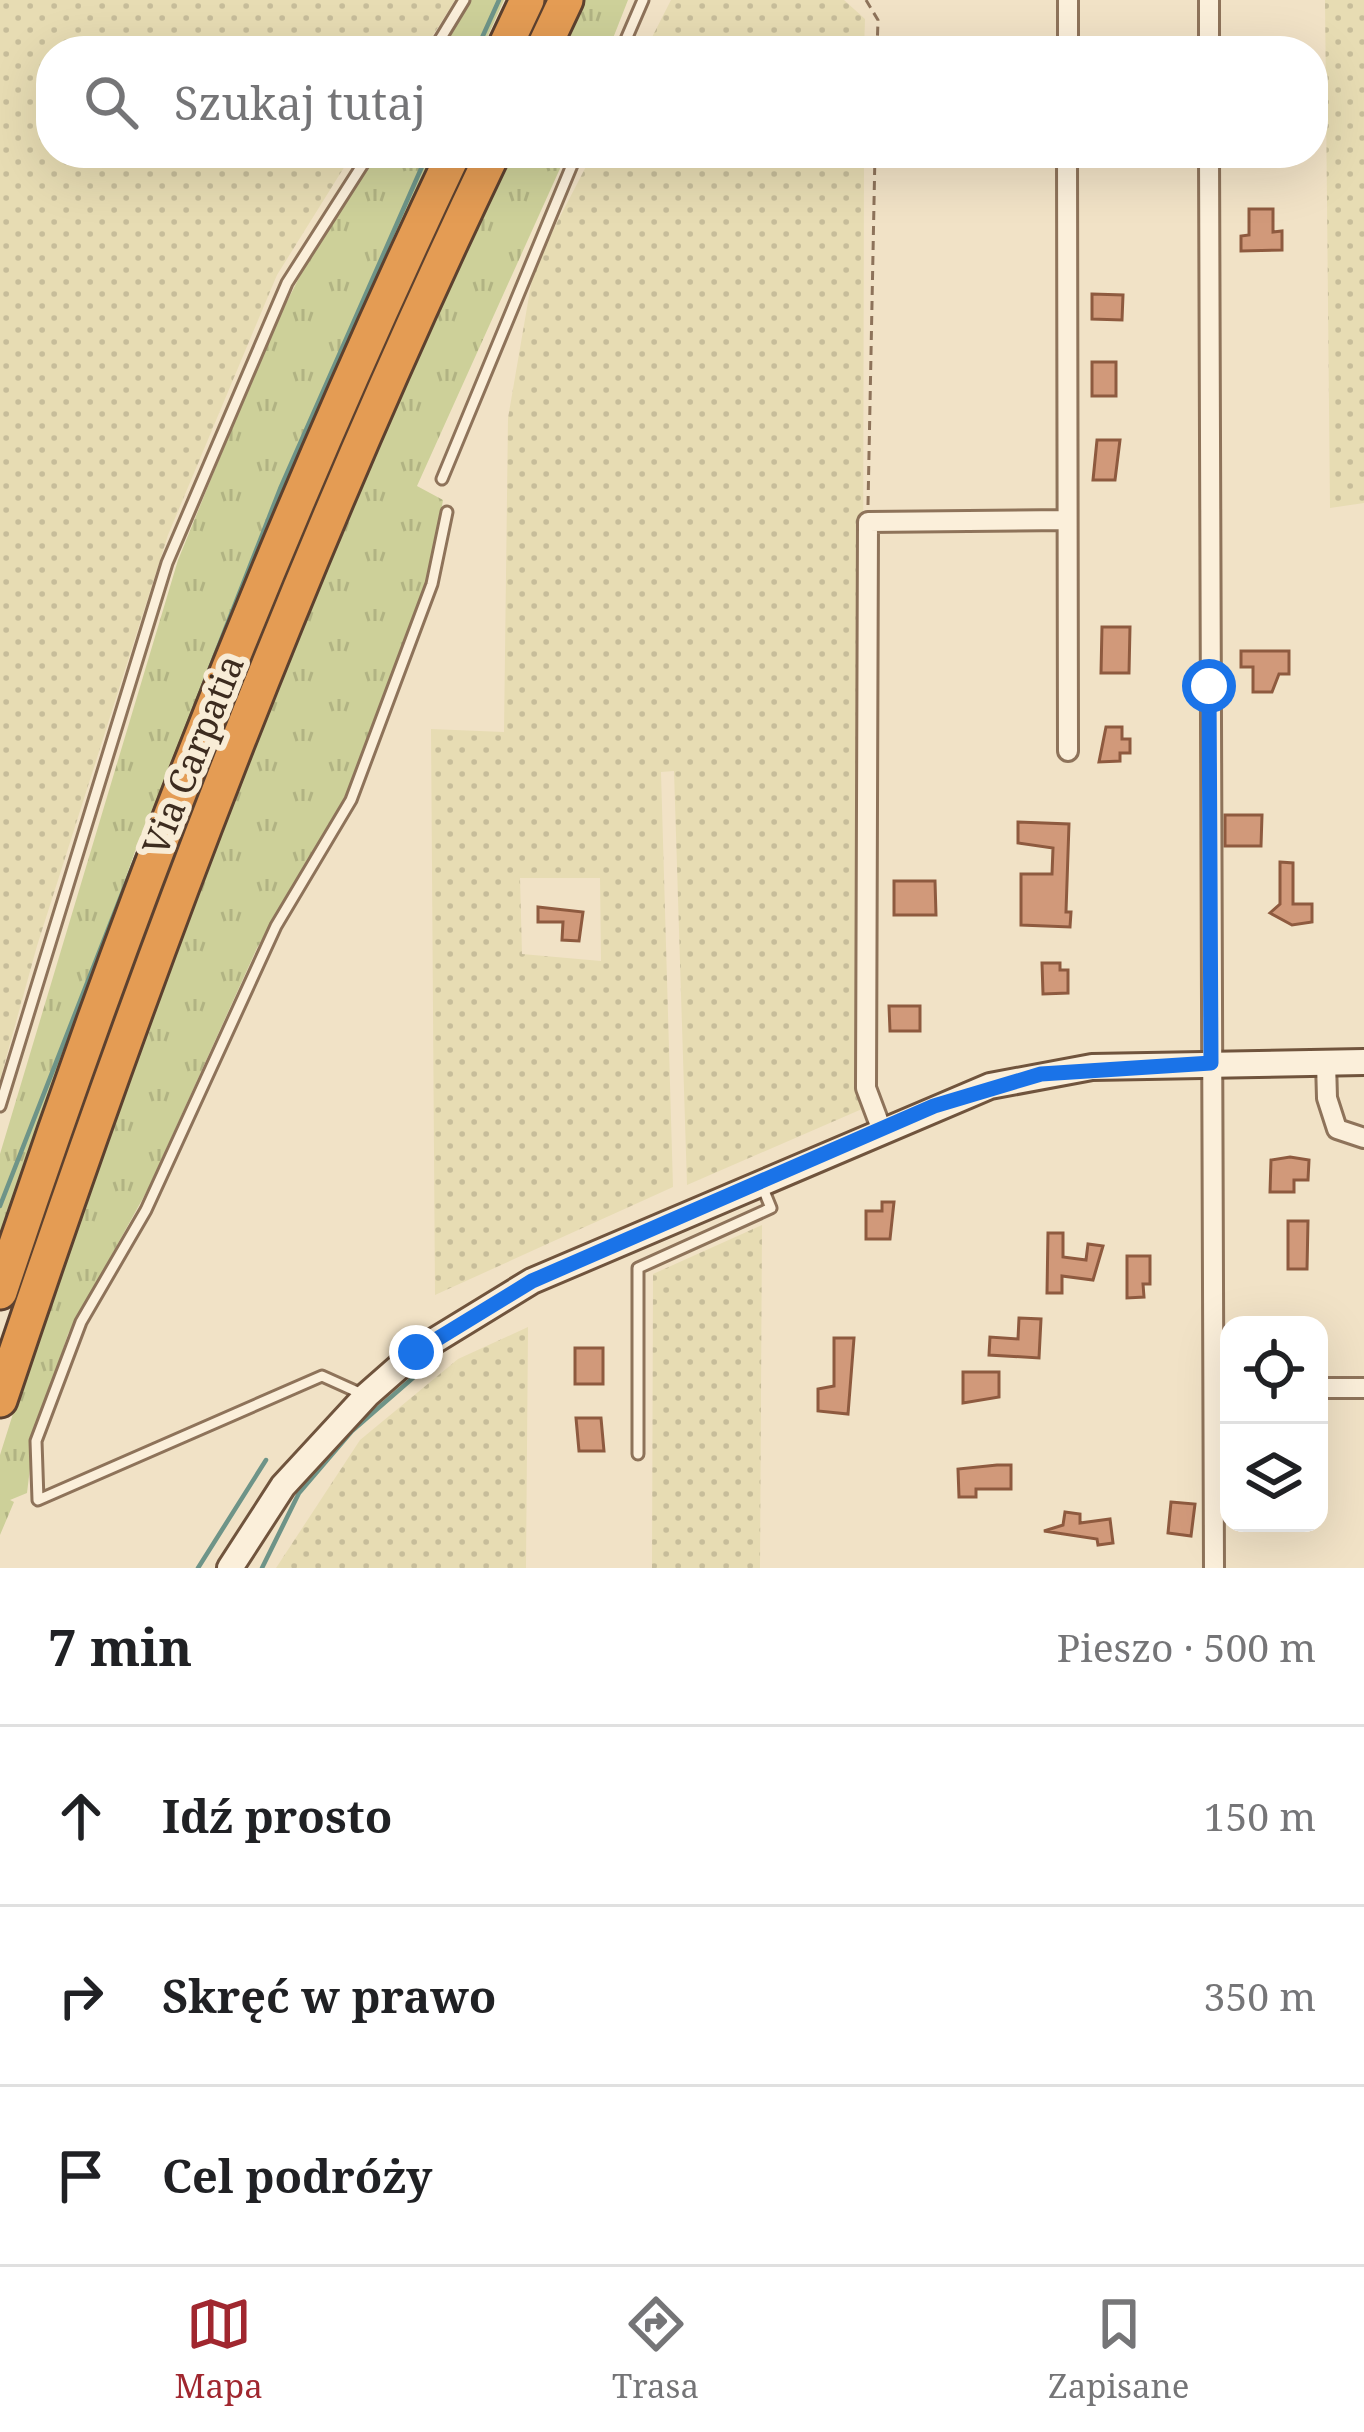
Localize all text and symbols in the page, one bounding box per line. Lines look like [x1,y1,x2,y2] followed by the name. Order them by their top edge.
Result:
[36,36,1328,168] search box
[78,69,144,135] icon: search
[174,72,426,133] text: Szukaj tutaj
[130,648,255,862] street label: Via Carpatia
[1182,659,1236,713] route start
[1220,1316,1328,1532] map controls
[1220,1316,1328,1424] button: locate
[389,1325,443,1379] route end
[1220,1424,1328,1532] button: layers
[48,1611,192,1681] text: 7 min
[1057,1620,1316,1673] text: Pieszo · 500 m
[48,1783,114,1849] icon: ahead
[162,1785,392,1846] text: Idź prosto
[1204,1789,1316,1842] text: 150 m
[48,1963,114,2029] icon: right
[162,1965,496,2026] text: Skręć w prawo
[1204,1969,1316,2022] text: 350 m
[48,2143,114,2209] icon: arrive
[162,2145,432,2206] text: Cel podróży
[175,2291,263,2408] tab: Mapa
[612,2291,699,2408] tab: Trasa
[1048,2291,1189,2408] tab: Zapisane

